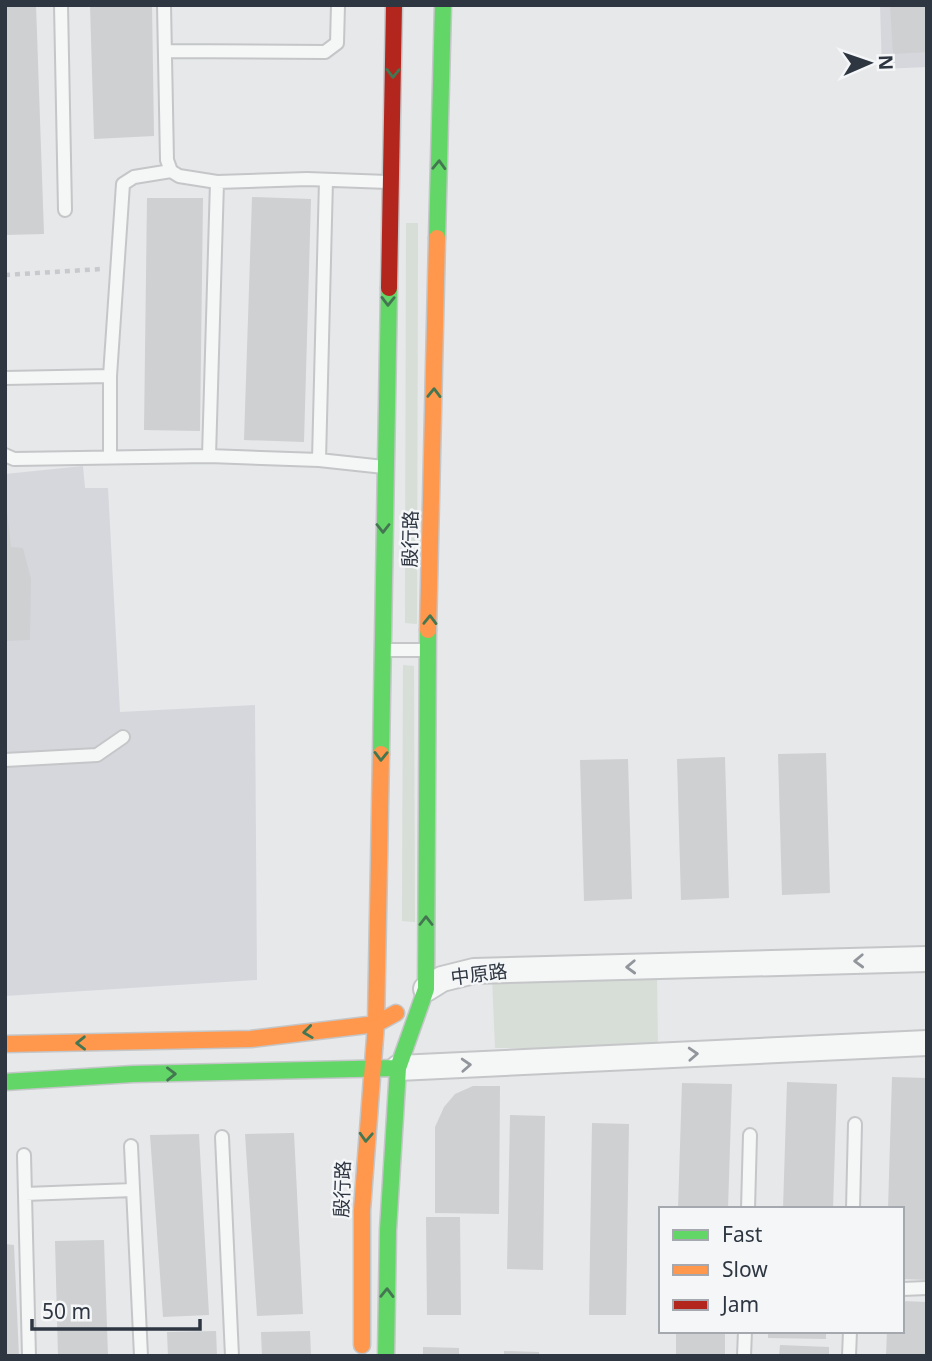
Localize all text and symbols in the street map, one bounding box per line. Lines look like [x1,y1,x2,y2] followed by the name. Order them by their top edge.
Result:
[834,28,904,98] north arrow
[873,54,899,71] text: N
[385,68,400,79] one-way arrow
[431,159,447,170] one-way arrow
[380,296,396,307] one-way arrow
[426,387,442,397] one-way arrow
[397,510,423,568] street label: 殷行路
[375,524,391,534] one-way arrow
[422,614,437,625] one-way arrow
[373,751,388,762] one-way arrow
[418,915,434,926] one-way arrow
[853,953,864,968] one-way arrow
[449,958,509,990] street label: 中原路
[625,959,636,974] one-way arrow
[302,1024,313,1039] one-way arrow
[75,1035,86,1050] one-way arrow
[688,1047,699,1062] one-way arrow
[461,1057,472,1072] one-way arrow
[166,1066,177,1081] one-way arrow
[358,1132,373,1143] one-way arrow
[328,1160,356,1218] street label: 殷行路
[659,1207,904,1333] legend
[722,1220,763,1248] text: Fast
[722,1255,768,1283] text: Slow
[379,1287,394,1298] one-way arrow
[32,1288,200,1332] scale bar
[720,1290,759,1318] text: Jam
[42,1297,91,1325] text: 50 m

